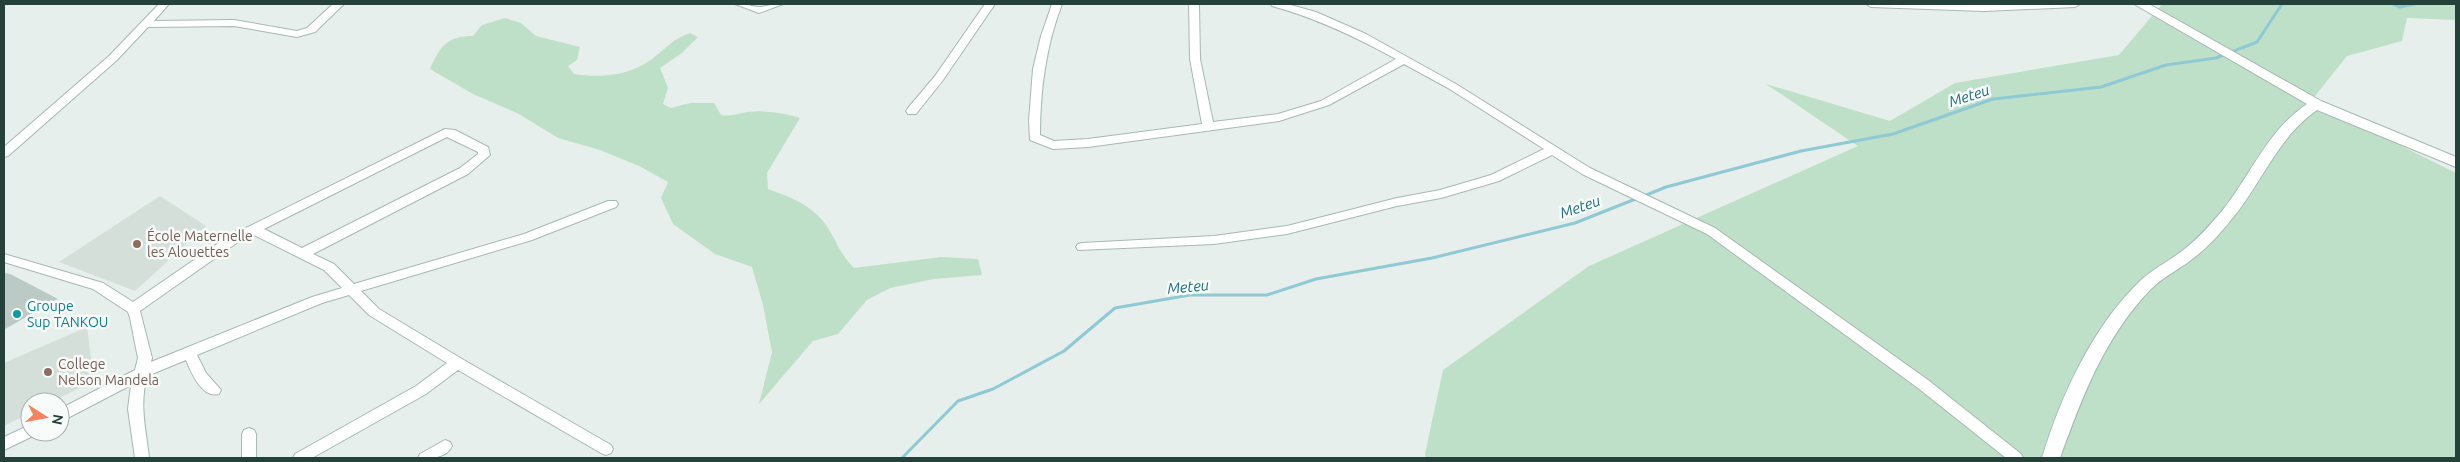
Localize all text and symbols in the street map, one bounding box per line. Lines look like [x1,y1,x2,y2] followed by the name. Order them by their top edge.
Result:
[1946,81,1991,110] water label: Meteu
[1557,192,1602,221] water label: Meteu
[147,227,253,260] place label: École Maternelle les Alouettes
[131,238,143,250] marker: École Maternelle les Alouettes
[1166,276,1209,297] water label: Meteu
[27,298,108,330] place label: Groupe Sup TANKOU
[11,308,23,320] marker: Groupe Sup TANKOU
[58,356,159,388] place label: College Nelson Mandela
[42,366,54,378] marker: College Nelson Mandela
[20,392,70,442] north arrow
[49,413,67,426] text: N

